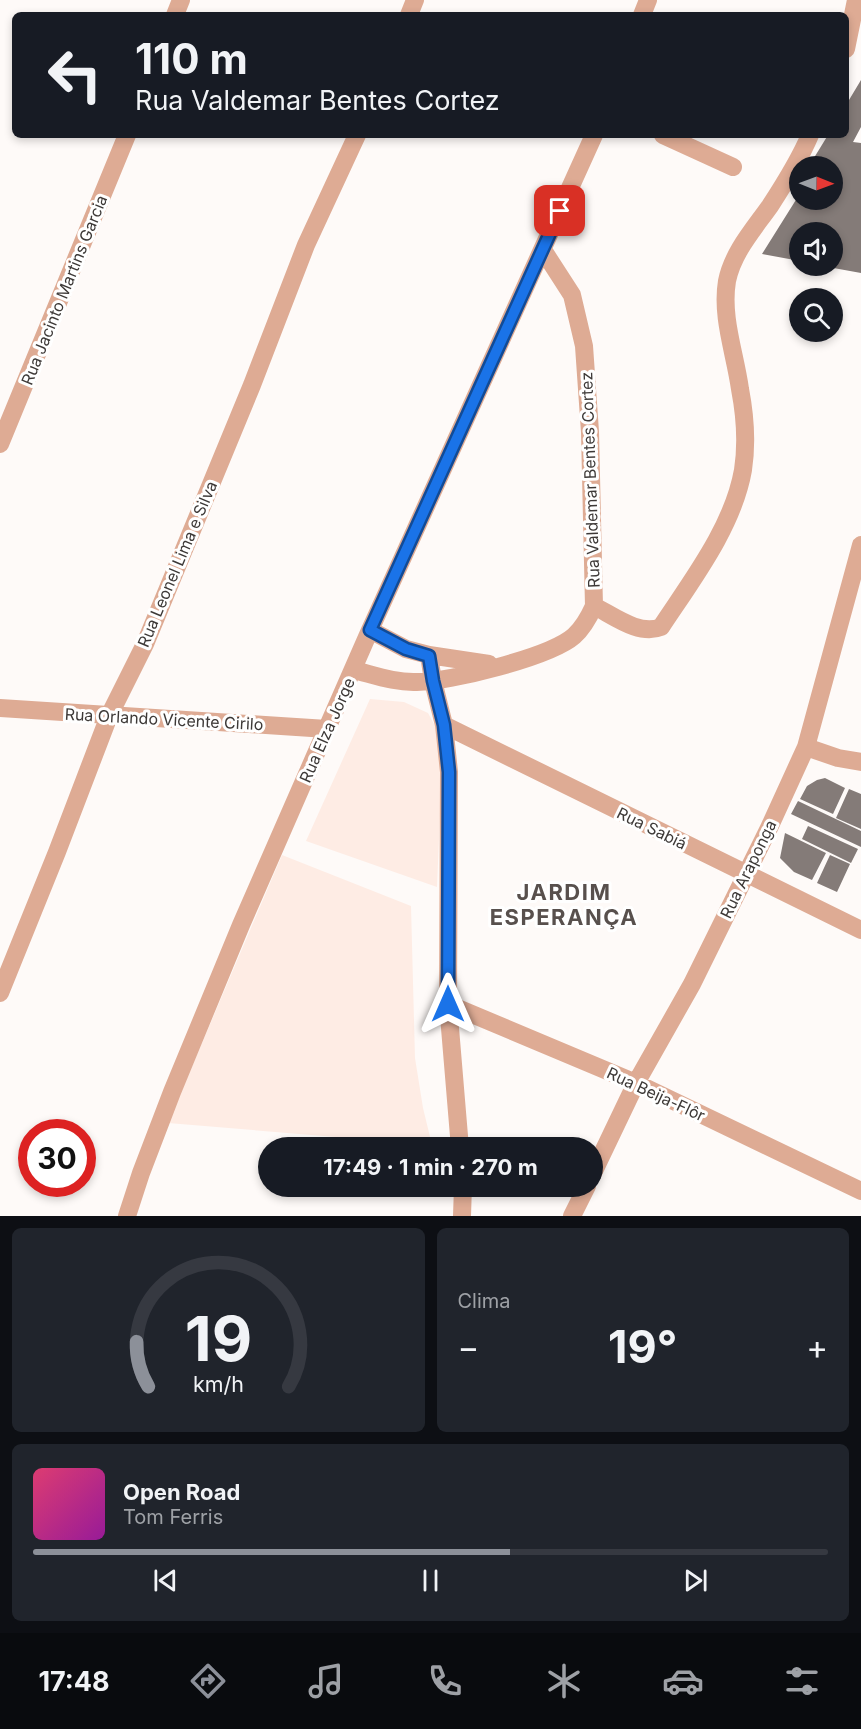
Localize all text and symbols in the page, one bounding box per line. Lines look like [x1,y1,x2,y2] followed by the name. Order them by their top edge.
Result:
[135,33,248,84] text: 110 m
[36,36,114,114] icon: left
[135,84,500,117] text: Rua Valdemar Bentes Cortez
[789,156,843,210] north arrow
[789,156,843,342] map controls
[534,185,585,236] pin
[17,192,111,388] street label: Rua Jacinto Martins Garcia
[543,194,576,227] icon: arrive
[789,222,843,276] button: sound
[789,288,843,342] button: search
[576,372,604,588] street label: Rua Valdemar Bentes Cortez
[133,478,221,650] street label: Rua Leonel Lima e Silva
[295,674,359,786] street label: Rua Elza Jorge
[64,704,264,734] street label: Rua Orlando Vicente Cirilo
[614,803,690,853] street label: Rua Sabiá
[716,817,780,921] street label: Rua Araponga
[490,879,638,930] district label: JARDIM ESPERANÇA
[416,972,480,1036] position arrow
[604,1063,708,1125] street label: Rua Beija-Flôr
[18,1119,96,1197] speed limit sign: 30
[323,1154,538,1180] text: 17:49 · 1 min · 270 m
[458,1289,511,1313] text: Clima
[185,1301,252,1376] text: 19
[608,1319,677,1374] text: 19°
[458,1327,479,1367] text: −
[806,1327,828,1367] text: +
[193,1371,244,1397] text: km/h
[123,1479,240,1505] text: Open Road
[123,1505,223,1529] text: Tom Ferris
[149,1564,182,1597] icon: previous
[414,1564,447,1597] icon: pause
[679,1564,712,1597] icon: next
[187,1660,229,1702] icon: directions
[305,1660,347,1702] icon: music
[424,1660,466,1702] icon: phone
[543,1660,585,1702] icon: climate
[662,1660,704,1702] icon: car
[781,1660,823,1702] icon: filters
[38,1665,110,1698] text: 17:48

